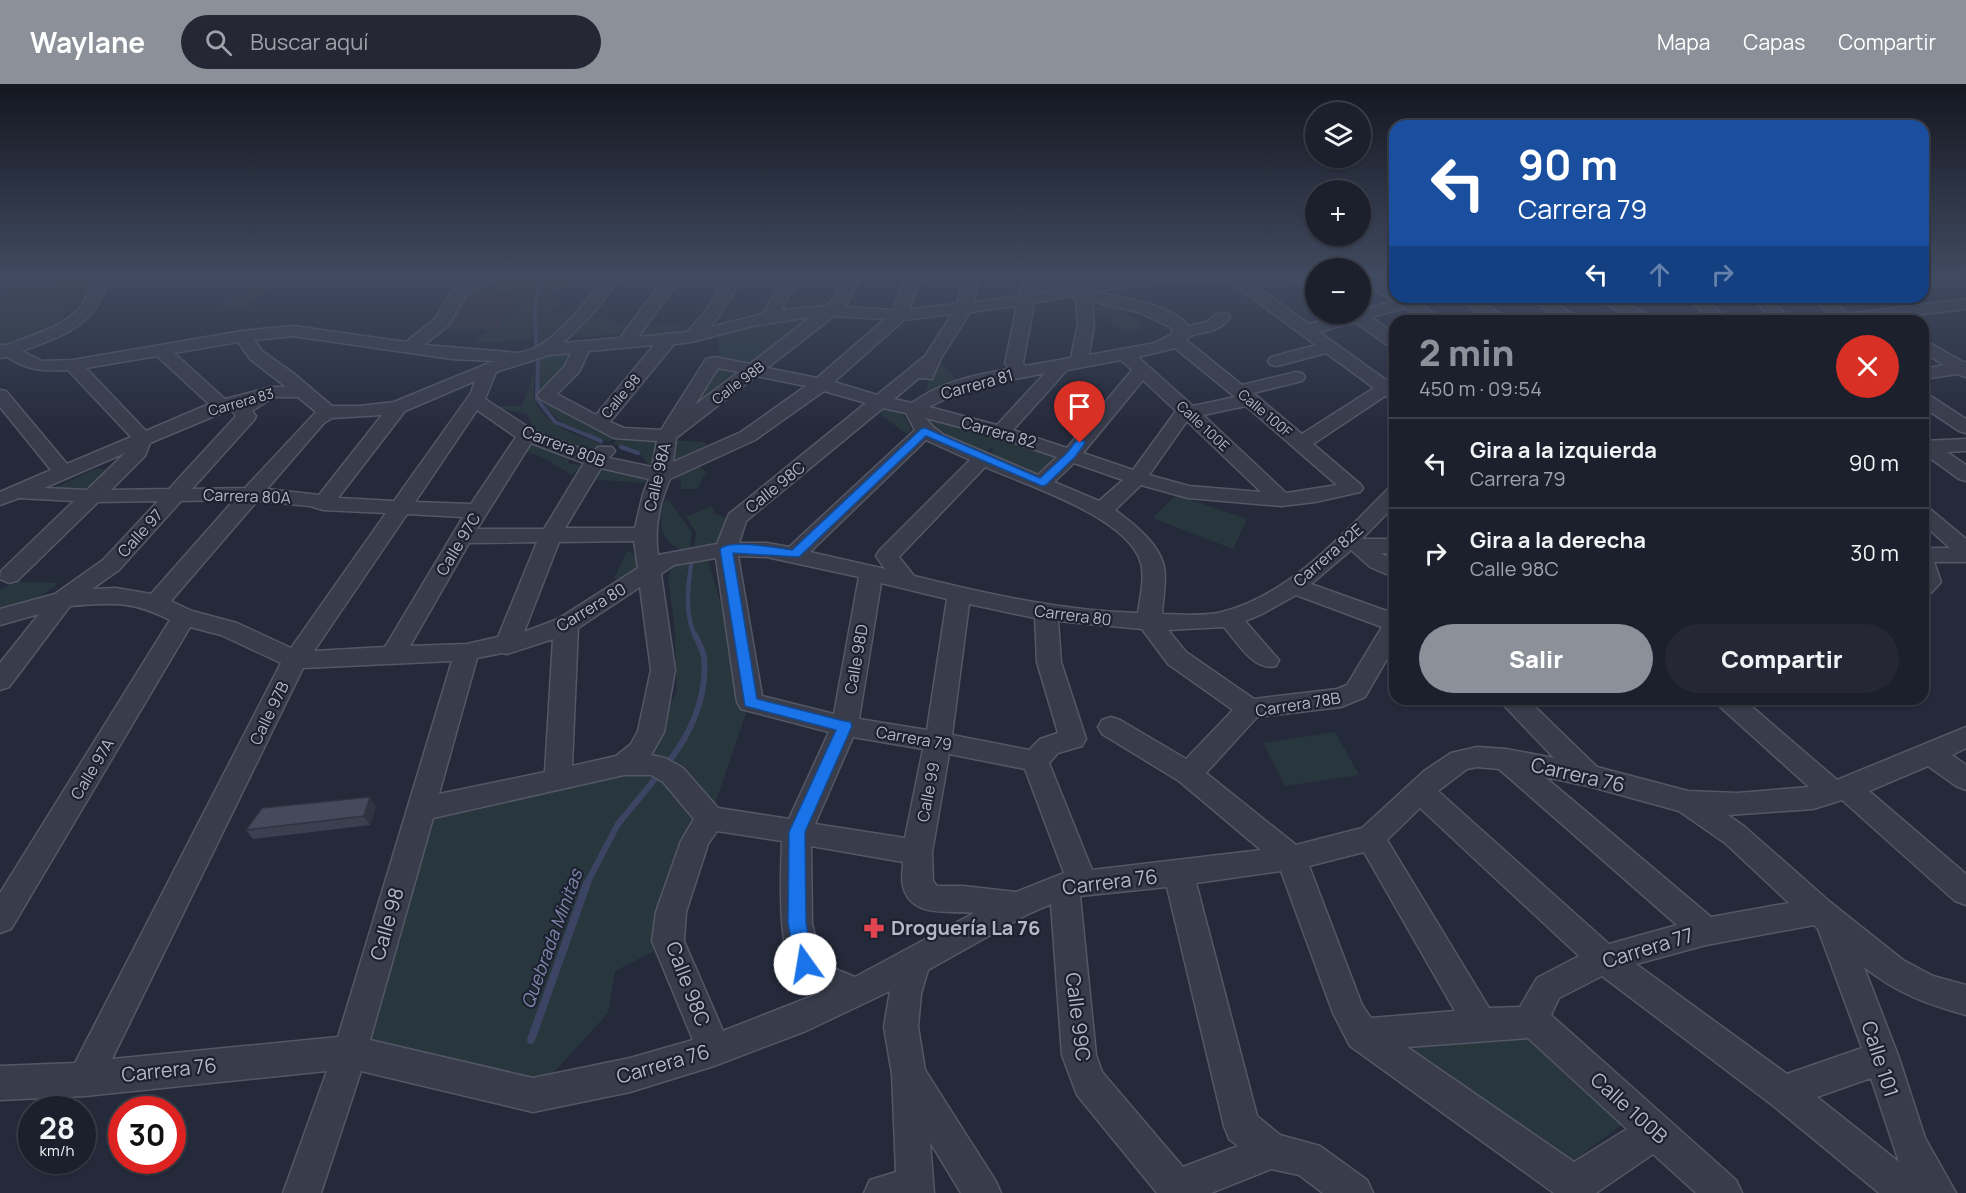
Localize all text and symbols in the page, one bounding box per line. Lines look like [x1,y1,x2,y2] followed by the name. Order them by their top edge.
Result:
[181,15,601,69] search box
[30,23,145,61] text: Waylane
[202,26,235,59] icon: search
[250,27,368,57] text: Buscar aquí
[1657,28,1710,56] text: Mapa
[1743,28,1805,56] text: Capas
[1838,28,1936,56] text: Compartir
[1305,102,1371,324] map controls
[1305,102,1371,168] button: layers
[1518,135,1618,193] text: 90 m
[1419,144,1497,222] icon: left
[1305,180,1371,246] button: +
[1518,190,1647,227] text: Carrera 79
[1305,258,1371,324] button: −
[1580,258,1613,291] icon: left
[1643,258,1676,291] icon: ahead
[1706,258,1739,291] icon: right
[1419,328,1514,377] text: 2 min
[1836,335,1899,398] button: close
[708,356,768,408] street label: Calle 98B
[938,364,1016,404] street label: Carrera 81
[597,370,645,422] street label: Calle 98
[1419,375,1542,402] text: 450 m · 09:54
[1054,381,1105,443] pin
[206,383,276,420] street label: Carrera 83
[1234,384,1296,441] street label: Calle 100F
[1063,390,1096,423] icon: arrive
[1173,396,1234,455] street label: Calle 100E
[959,411,1039,453] street label: Carrera 82
[519,420,609,472] street label: Carrera 80B
[1470,435,1657,465] text: Gira a la izquierda
[638,441,676,513] street label: Calle 98A
[1419,447,1452,480] icon: left
[1849,448,1899,478] text: 90 m
[740,456,810,518] street label: Calle 98C
[1470,465,1566,492] text: Carrera 79
[203,483,291,509] street label: Carrera 80A
[112,504,168,562] street label: Calle 97
[431,509,485,579] street label: Calle 97C
[1288,518,1368,592] street label: Carrera 82E
[1470,525,1646,555] text: Gira a la derecha
[1419,537,1452,570] icon: right
[1850,538,1899,568] text: 30 m
[1470,555,1559,582] text: Calle 98C
[552,578,630,636] street label: Carrera 80
[1033,599,1113,631] street label: Carrera 80
[839,622,873,696] street label: Calle 98D
[1419,624,1653,693] button: Salir
[1665,624,1899,693] button: Compartir
[244,677,294,748] street label: Calle 97B
[1254,686,1342,722] street label: Carrera 78B
[874,721,954,755] street label: Carrera 79
[65,734,119,804] street label: Calle 97A
[1528,751,1628,798] street label: Carrera 76
[911,760,945,824] street label: Calle 99
[1061,862,1159,901] street label: Carrera 76
[515,864,588,1011] water label: Quebrada Minitas
[363,884,410,963] street label: Calle 98
[891,914,1040,941] place label: Droguería La 76
[862,916,886,940] pharmacy icon: Droguería La 76
[1599,921,1697,974] street label: Carrera 77
[773,932,837,996] position arrow
[660,938,717,1030] street label: Calle 98C
[1060,971,1097,1063] street label: Calle 99C
[1856,1017,1905,1100] street label: Calle 101
[613,1037,713,1090] street label: Carrera 76
[120,1051,218,1088] street label: Carrera 76
[1585,1066,1674,1149] street label: Calle 100B
[108,1096,186,1174] speed limit sign: 30
[39,1107,75,1148] text: 28
[40,1140,74,1161] text: km/h

